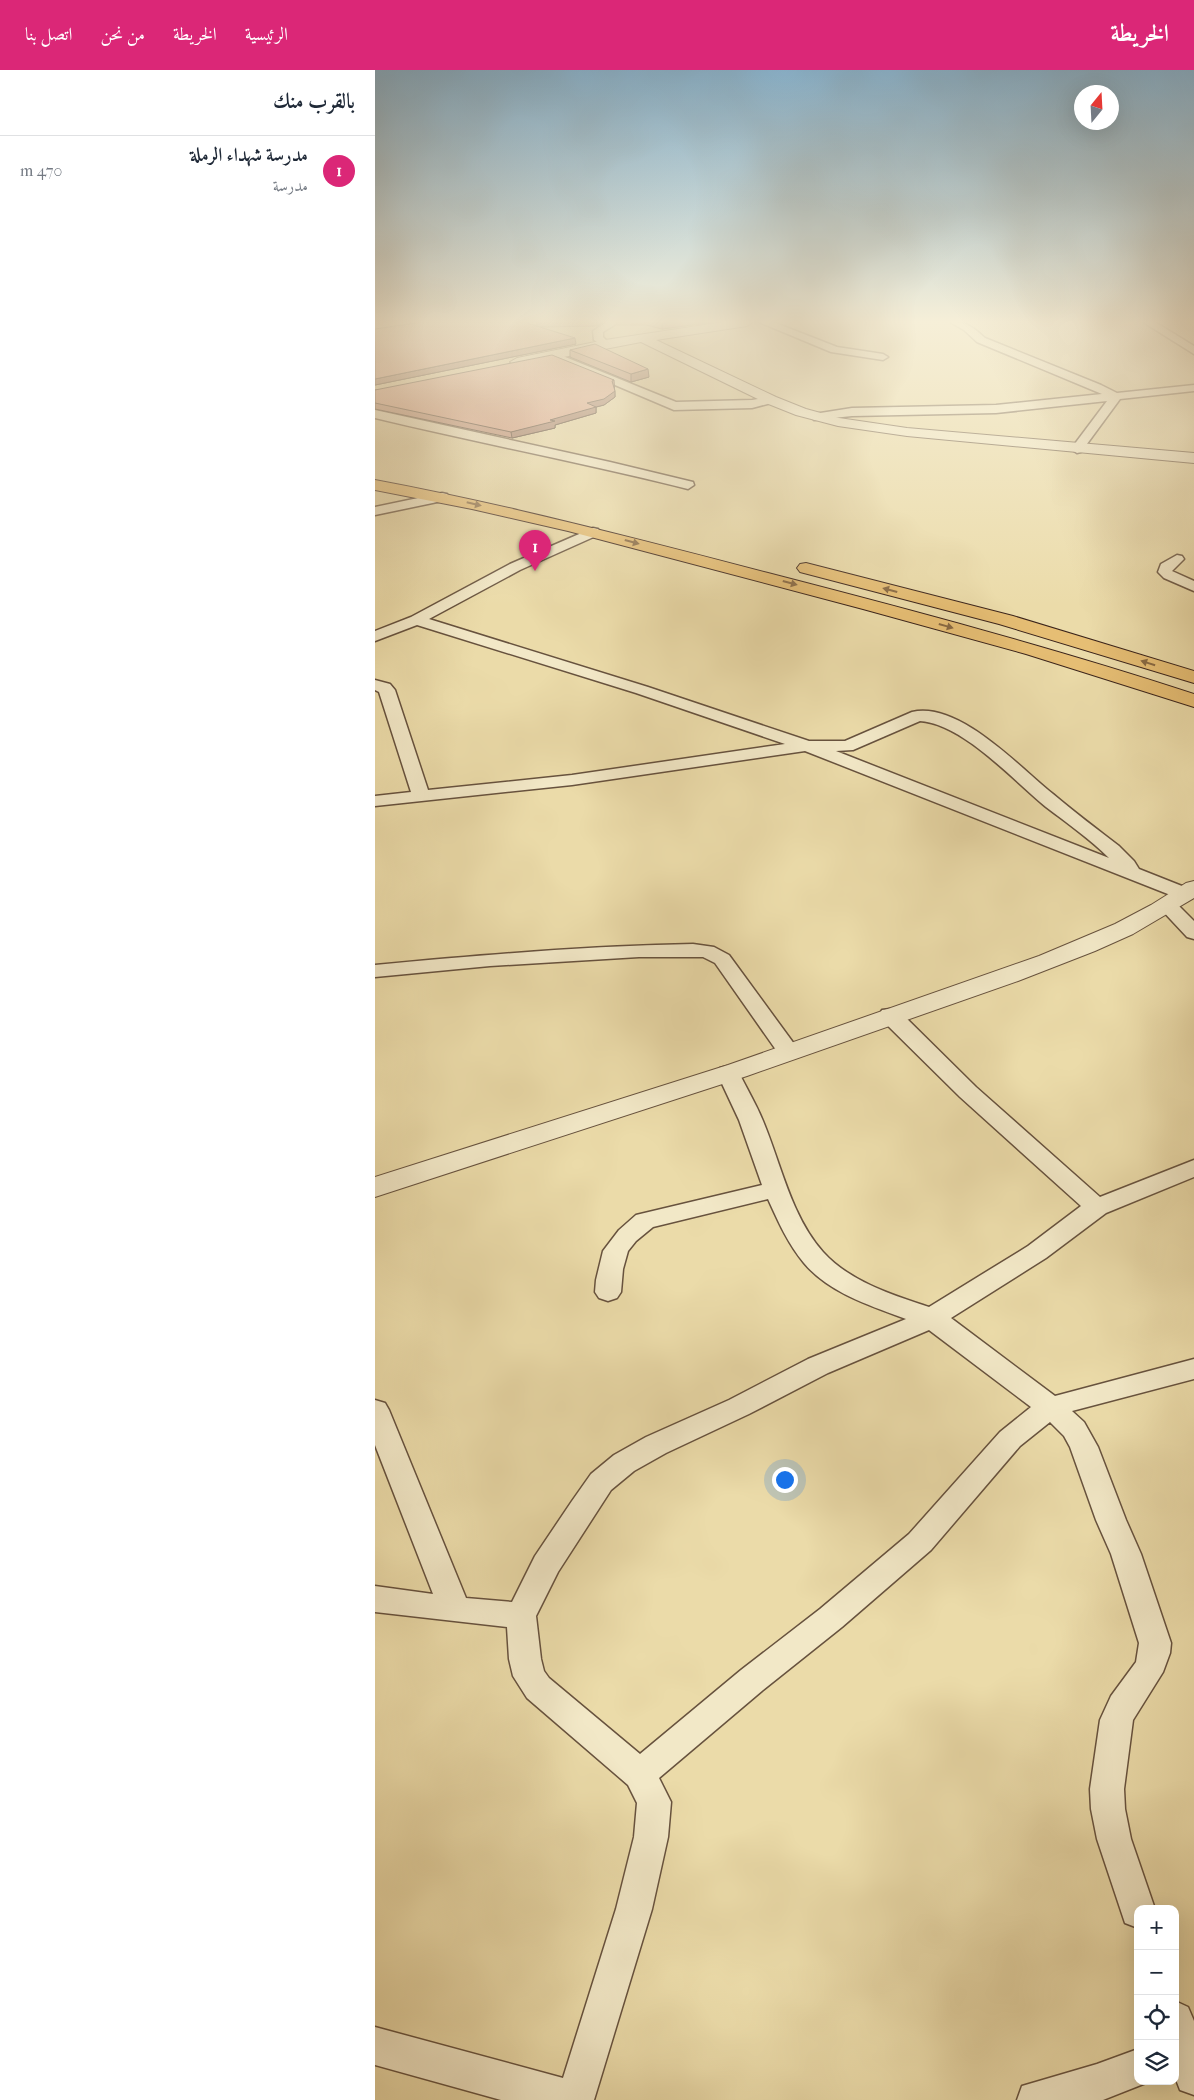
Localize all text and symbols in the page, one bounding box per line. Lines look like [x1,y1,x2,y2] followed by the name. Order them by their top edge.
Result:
[1111,19,1169,47] text: الخريطة
[25,24,72,45] text: اتصل بنا
[100,24,145,45] text: من نحن
[173,24,217,45] text: الخريطة
[245,24,288,45] text: الرئيسية
[1074,85,1119,130] north arrow
[273,89,355,113] text: بالقرب منك
[190,144,308,166] text: مدرسة شهداء الرملة
[20,161,62,180] text: 470 m
[336,161,342,180] text: 1
[273,176,308,195] text: مدرسة
[467,500,482,508] one-way arrow
[519,530,551,571] pin: 1
[625,538,640,546] one-way arrow
[782,580,797,588] one-way arrow
[883,586,898,594] one-way arrow
[939,623,954,631] one-way arrow
[1140,658,1155,666] one-way arrow
[772,1467,798,1493] your location
[1134,1905,1179,2085] map controls
[1134,1905,1179,1950] button: +
[1134,1950,1179,1995] button: −
[1134,1995,1179,2040] button: locate
[1134,2040,1179,2085] button: layers

